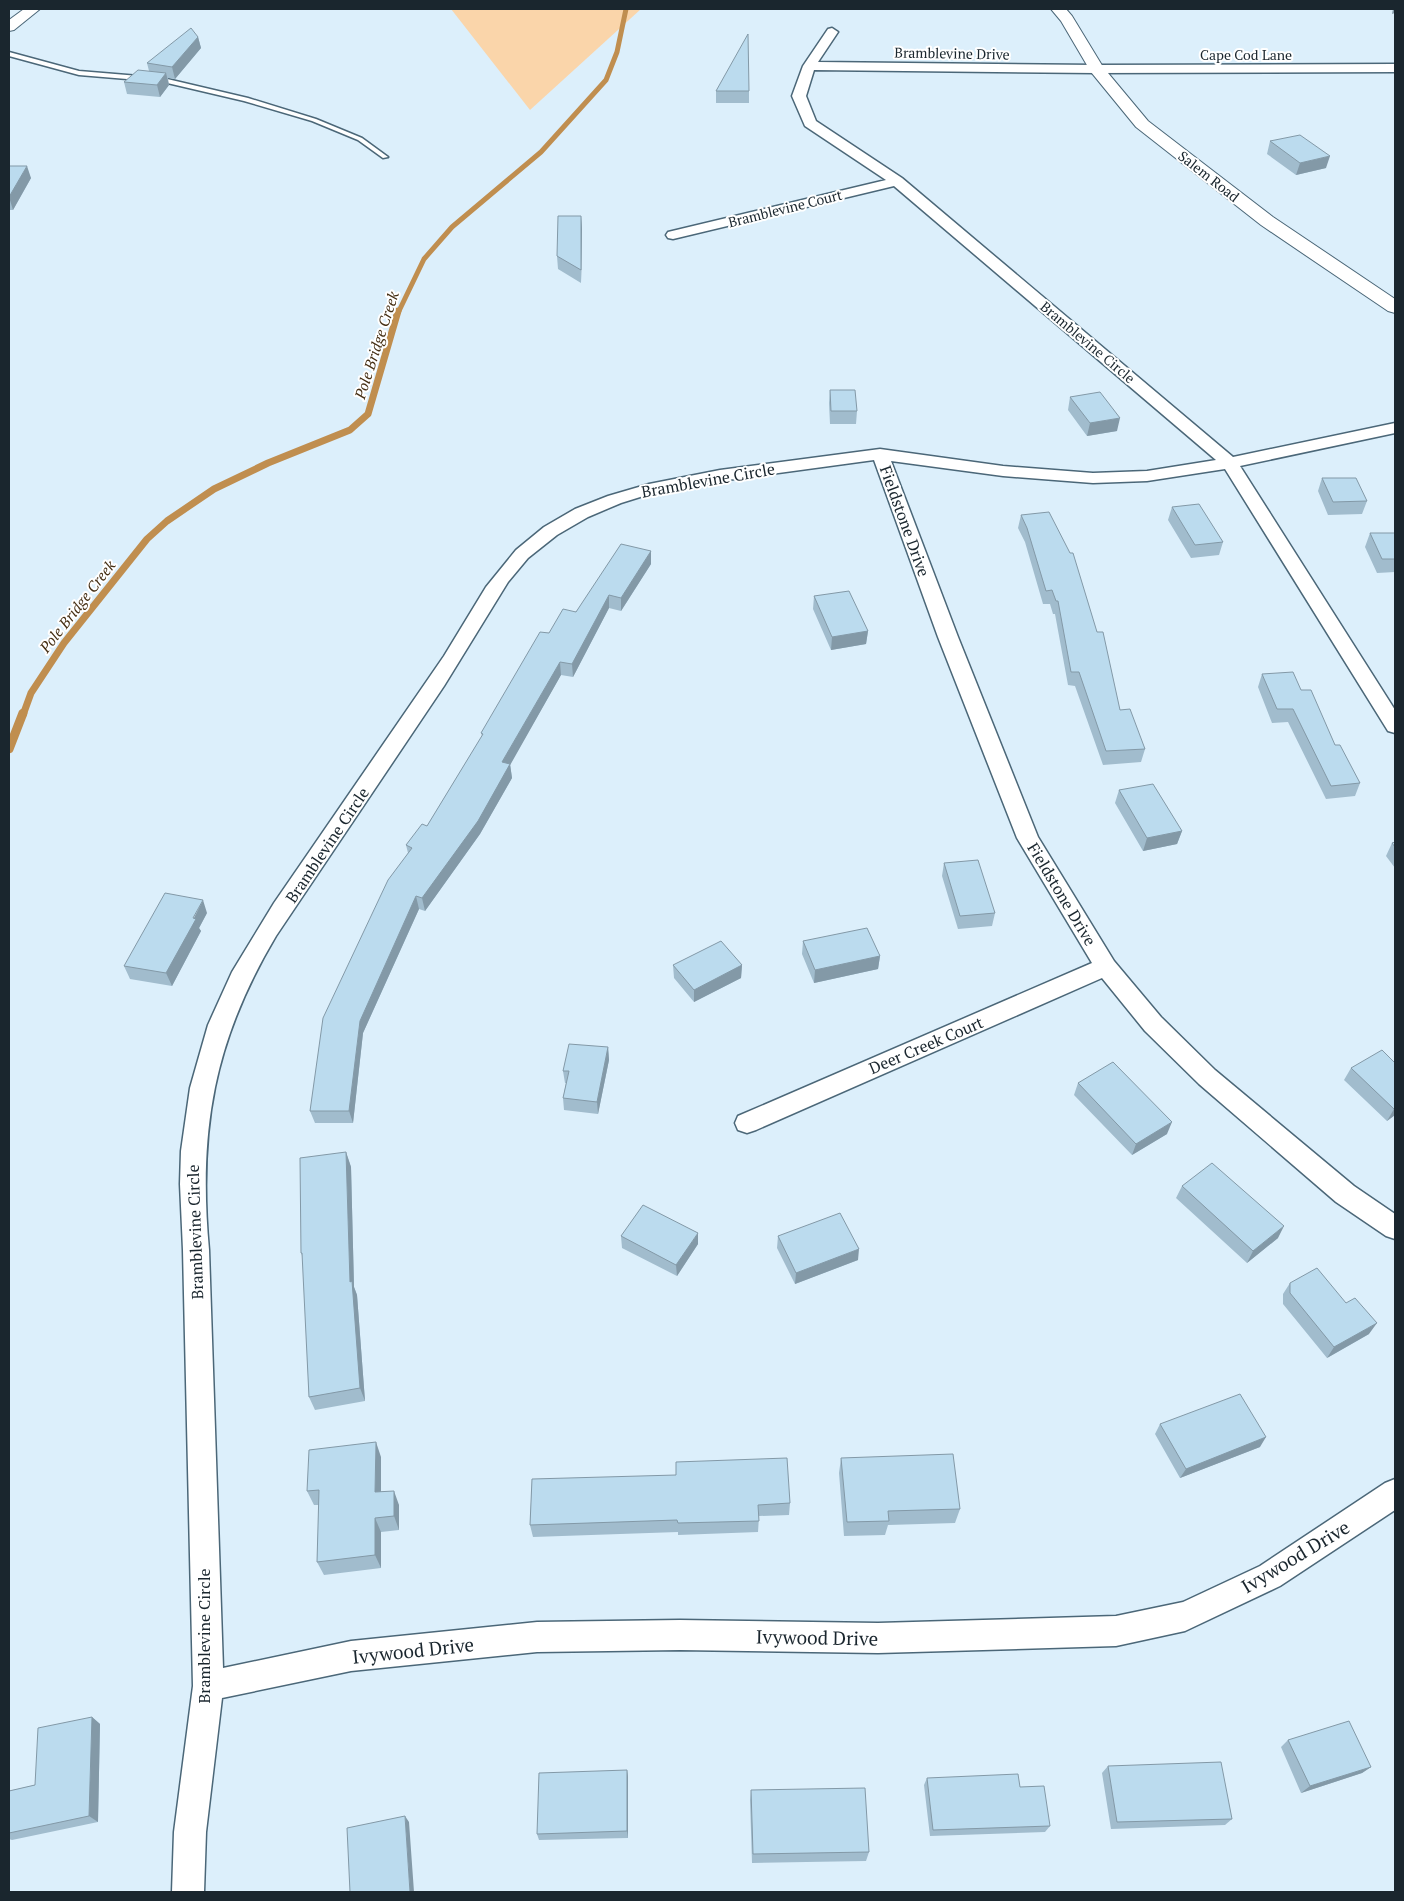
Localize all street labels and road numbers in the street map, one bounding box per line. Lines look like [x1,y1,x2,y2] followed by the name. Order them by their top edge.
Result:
[894,42,1010,64] street label: Bramblevine Drive
[1200,45,1292,64] street label: Cape Cod Lane
[1175,146,1244,206] street label: Salem Road
[726,184,845,231] street label: Bramblevine Court
[1037,297,1139,387] street label: Bramblevine Circle
[640,457,776,503] street label: Bramblevine Circle
[875,462,935,580] street label: Fieldstone Drive
[280,783,374,907] street label: Bramblevine Circle
[1023,838,1101,950] street label: Fieldstone Drive
[865,1011,987,1079] street label: Deer Creek Court
[182,1164,208,1300] street label: Bramblevine Circle
[1236,1514,1354,1598] street label: Ivywood Drive
[193,1568,215,1704] street label: Bramblevine Circle
[756,1623,878,1651] street label: Ivywood Drive
[351,1631,475,1669] street label: Ivywood Drive

